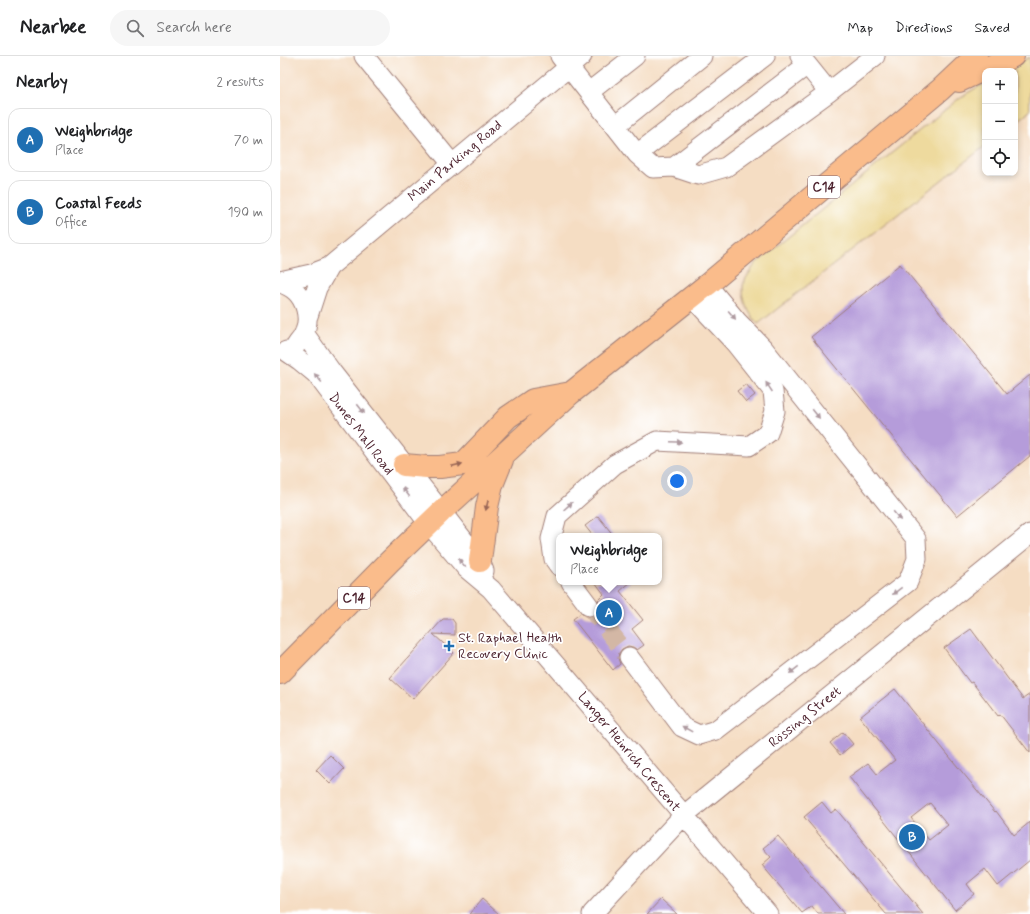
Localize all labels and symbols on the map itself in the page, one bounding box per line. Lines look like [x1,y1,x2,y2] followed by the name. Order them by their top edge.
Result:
[404,116,506,206] street label: Main Parking Road
[808,176,840,198] road number: C14
[727,309,736,320] one-way arrow
[314,372,323,383] one-way arrow
[766,382,773,393] one-way arrow
[324,389,398,479] street label: Dunes Mall Road
[357,404,365,415] one-way arrow
[811,409,820,420] one-way arrow
[670,439,683,445] one-way arrow
[451,462,463,468] one-way arrow
[667,471,687,491] your location
[402,487,410,497] one-way arrow
[484,499,490,511] one-way arrow
[563,502,572,511] one-way arrow
[893,510,902,521] one-way arrow
[457,558,466,569] one-way arrow
[338,587,370,609] road number: C14
[892,587,902,595] one-way arrow
[596,598,622,628] pin: A
[458,629,562,663] place label: St. Raphael Health Recovery Clinic
[443,640,455,652] marker: St. Raphael Health Recovery Clinic
[789,666,800,675] one-way arrow
[765,682,845,752] street label: Rössing Street
[573,688,685,817] street label: Langer Heinrich Crescent
[681,726,693,732] one-way arrow
[899,822,925,852] pin: B

